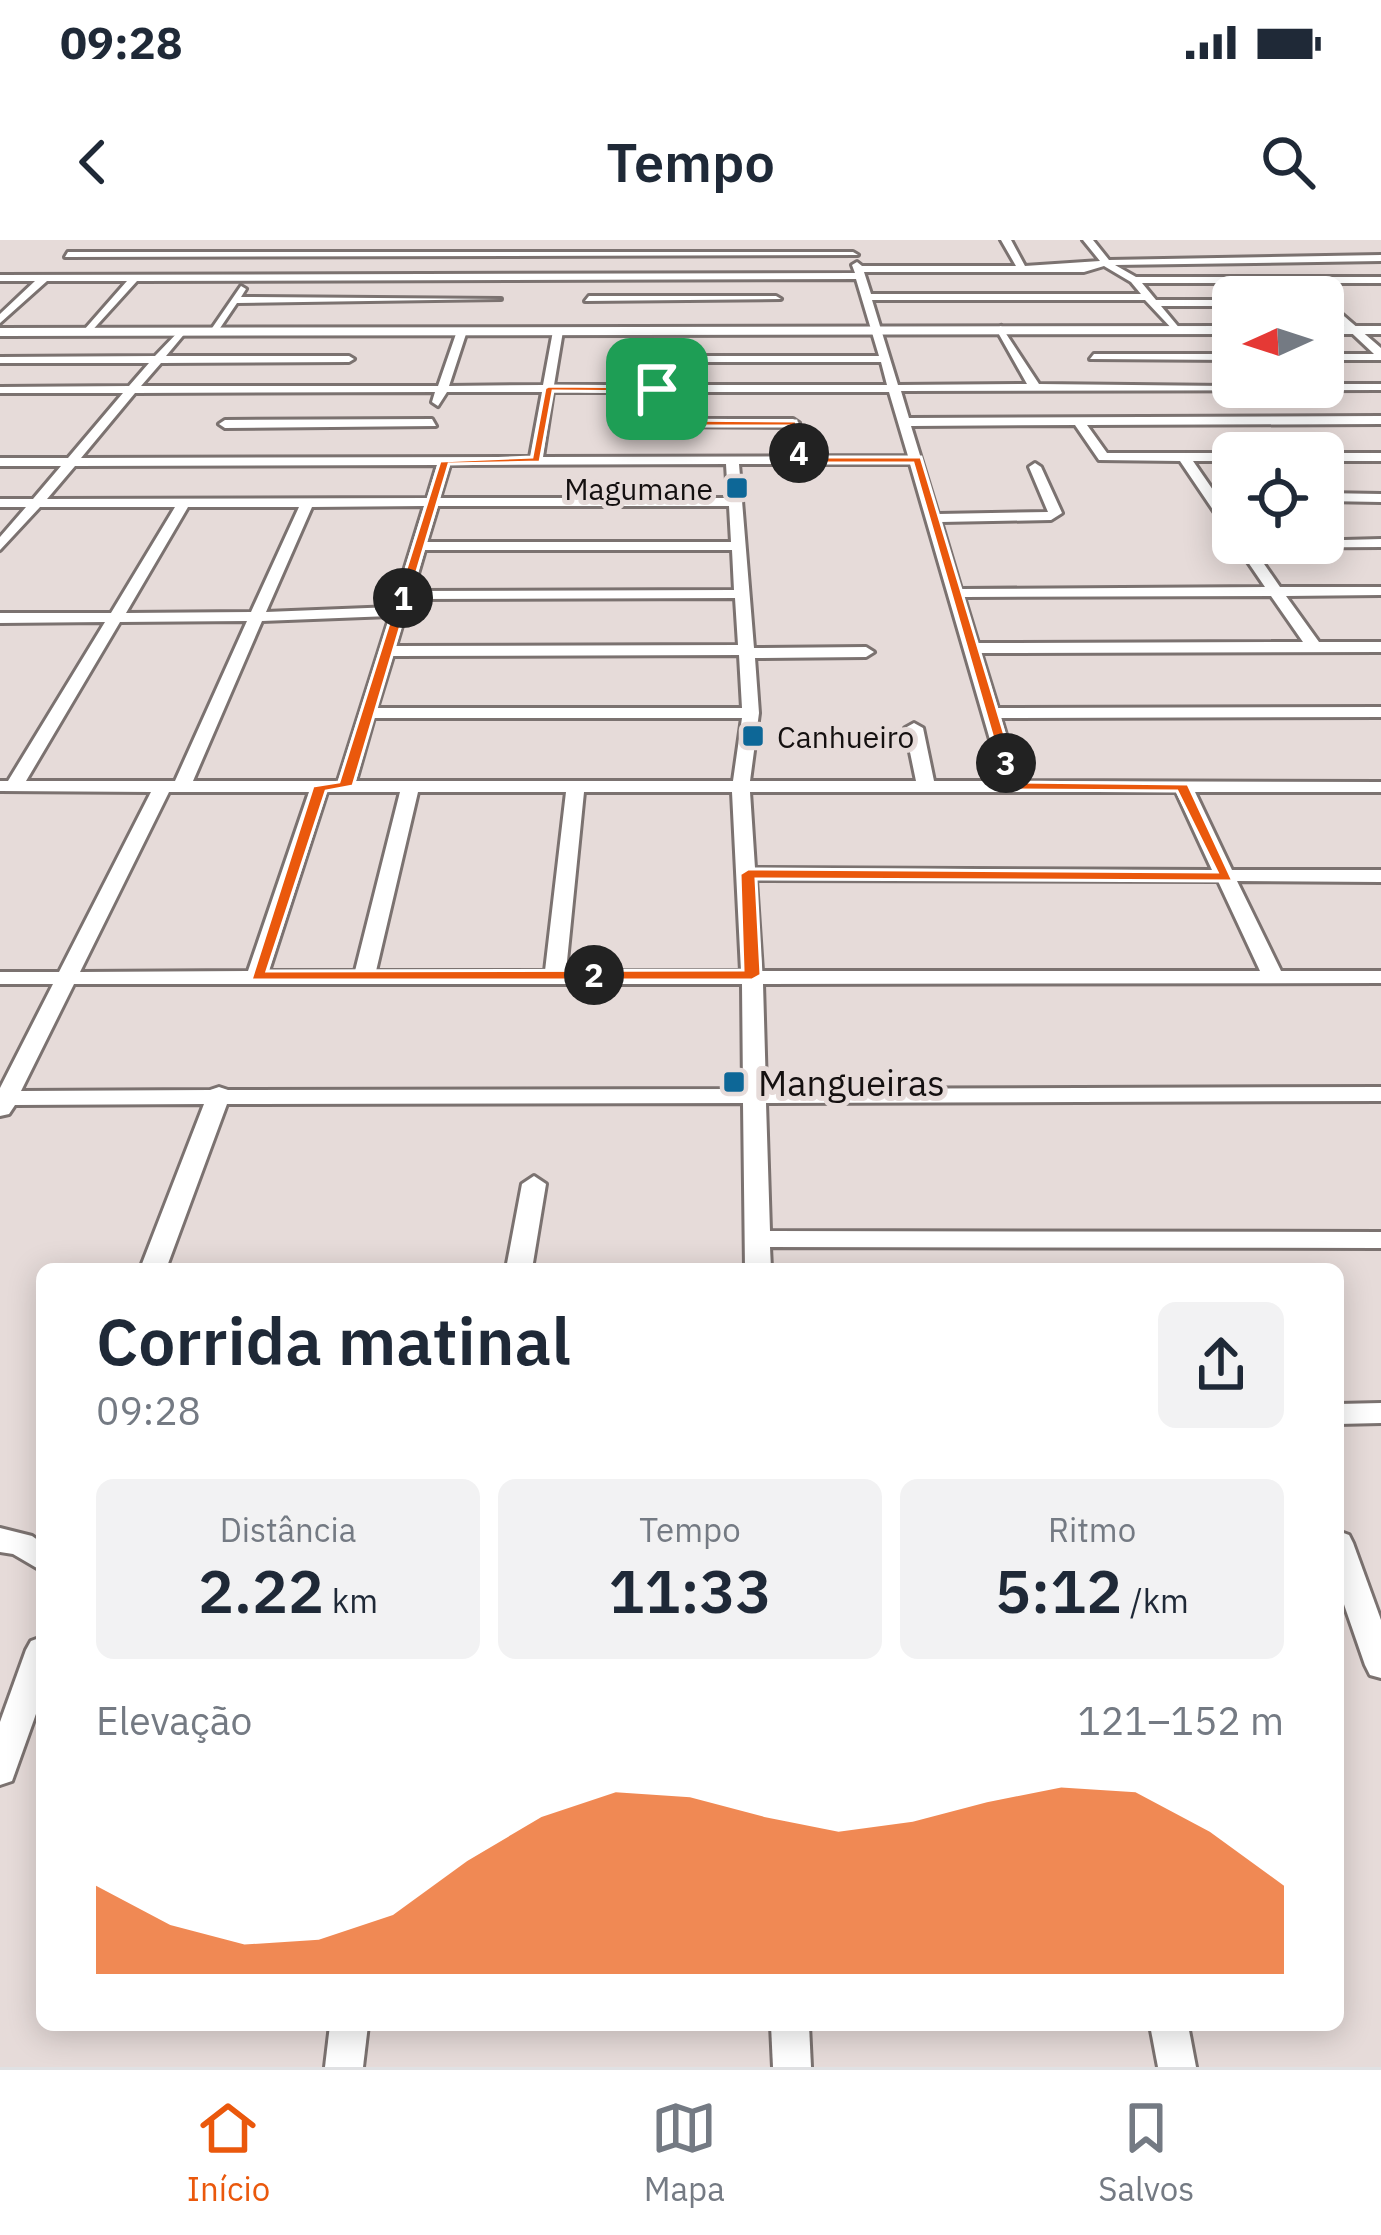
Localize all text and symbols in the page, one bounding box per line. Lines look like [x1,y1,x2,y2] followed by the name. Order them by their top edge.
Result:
[60,13,183,71] text: 09:28
[606,127,775,197] text: Tempo
[60,129,126,195] icon: back
[1255,129,1321,195] icon: search
[1212,276,1344,408] north arrow
[1212,276,1344,564] map controls
[606,338,708,440] pin
[624,356,690,422] icon: arrive
[769,423,829,483] pin: 4
[789,431,809,474] text: 4
[1212,432,1344,564] button: locate
[564,469,713,508] place label: Magumane
[724,475,750,501] marker: Magumane
[373,568,433,628] pin: 1
[393,576,413,619] text: 1
[777,717,914,756] place label: Canhueiro
[740,723,766,749] marker: Canhueiro
[976,733,1036,793] pin: 3
[996,741,1016,784] text: 3
[564,945,624,1005] pin: 2
[584,953,604,996] text: 2
[758,1059,945,1106] place label: Mangueiras
[721,1069,747,1095] marker: Mangueiras
[96,1297,571,1383] text: Corrida matinal
[1158,1302,1284,1428] button: share
[96,1385,201,1436] text: 09:28
[220,1508,356,1551] text: Distância
[639,1508,741,1551] text: Tempo
[1048,1508,1136,1551] text: Ritmo
[198,1551,324,1630] text: 2.22
[608,1551,772,1630] text: 11:33
[995,1551,1122,1630] text: 5:12
[324,1579,378,1622] text: km
[1122,1579,1189,1622] text: /km
[96,1695,252,1746] text: Elevação
[1077,1695,1284,1746] text: 121–152 m
[187,2095,270,2210] tab: Início
[644,2095,725,2210] tab: Mapa
[1098,2095,1194,2210] tab: Salvos

